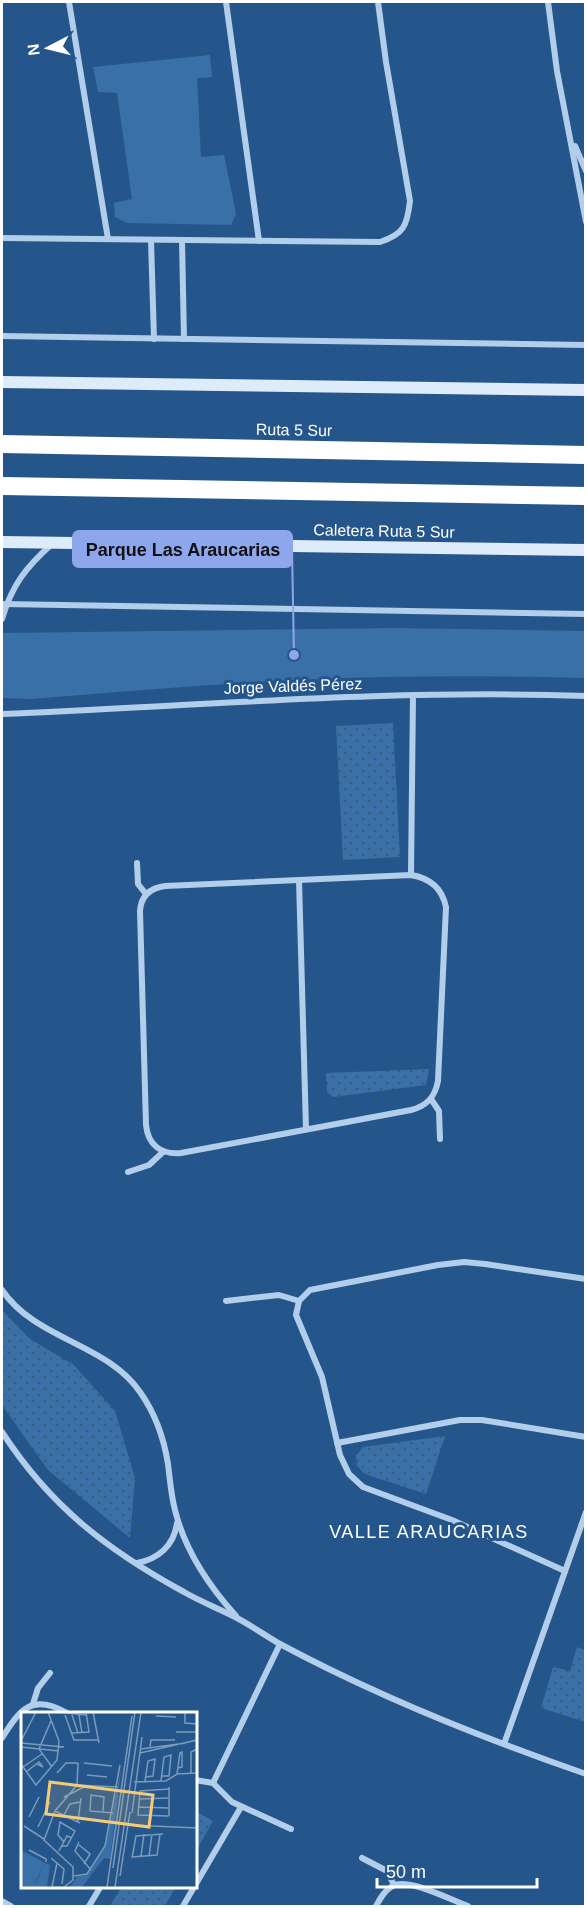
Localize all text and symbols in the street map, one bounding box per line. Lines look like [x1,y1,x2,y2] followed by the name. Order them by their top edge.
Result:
[18,18,78,78] north arrow
[24,43,43,57] text: N
[256,421,333,439] street label: Ruta 5 Sur
[313,521,456,541] street label: Caletera Ruta 5 Sur
[73,531,292,567] callout: Parque Las Araucarias
[86,540,280,560] text: Parque Las Araucarias
[224,675,362,697] street label: Jorge Valdés Pérez
[329,1522,529,1542] district label: VALLE ARAUCARIAS
[21,1712,196,1887] inset map
[377,1851,538,1889] scale bar
[386,1862,426,1882] text: 50 m

